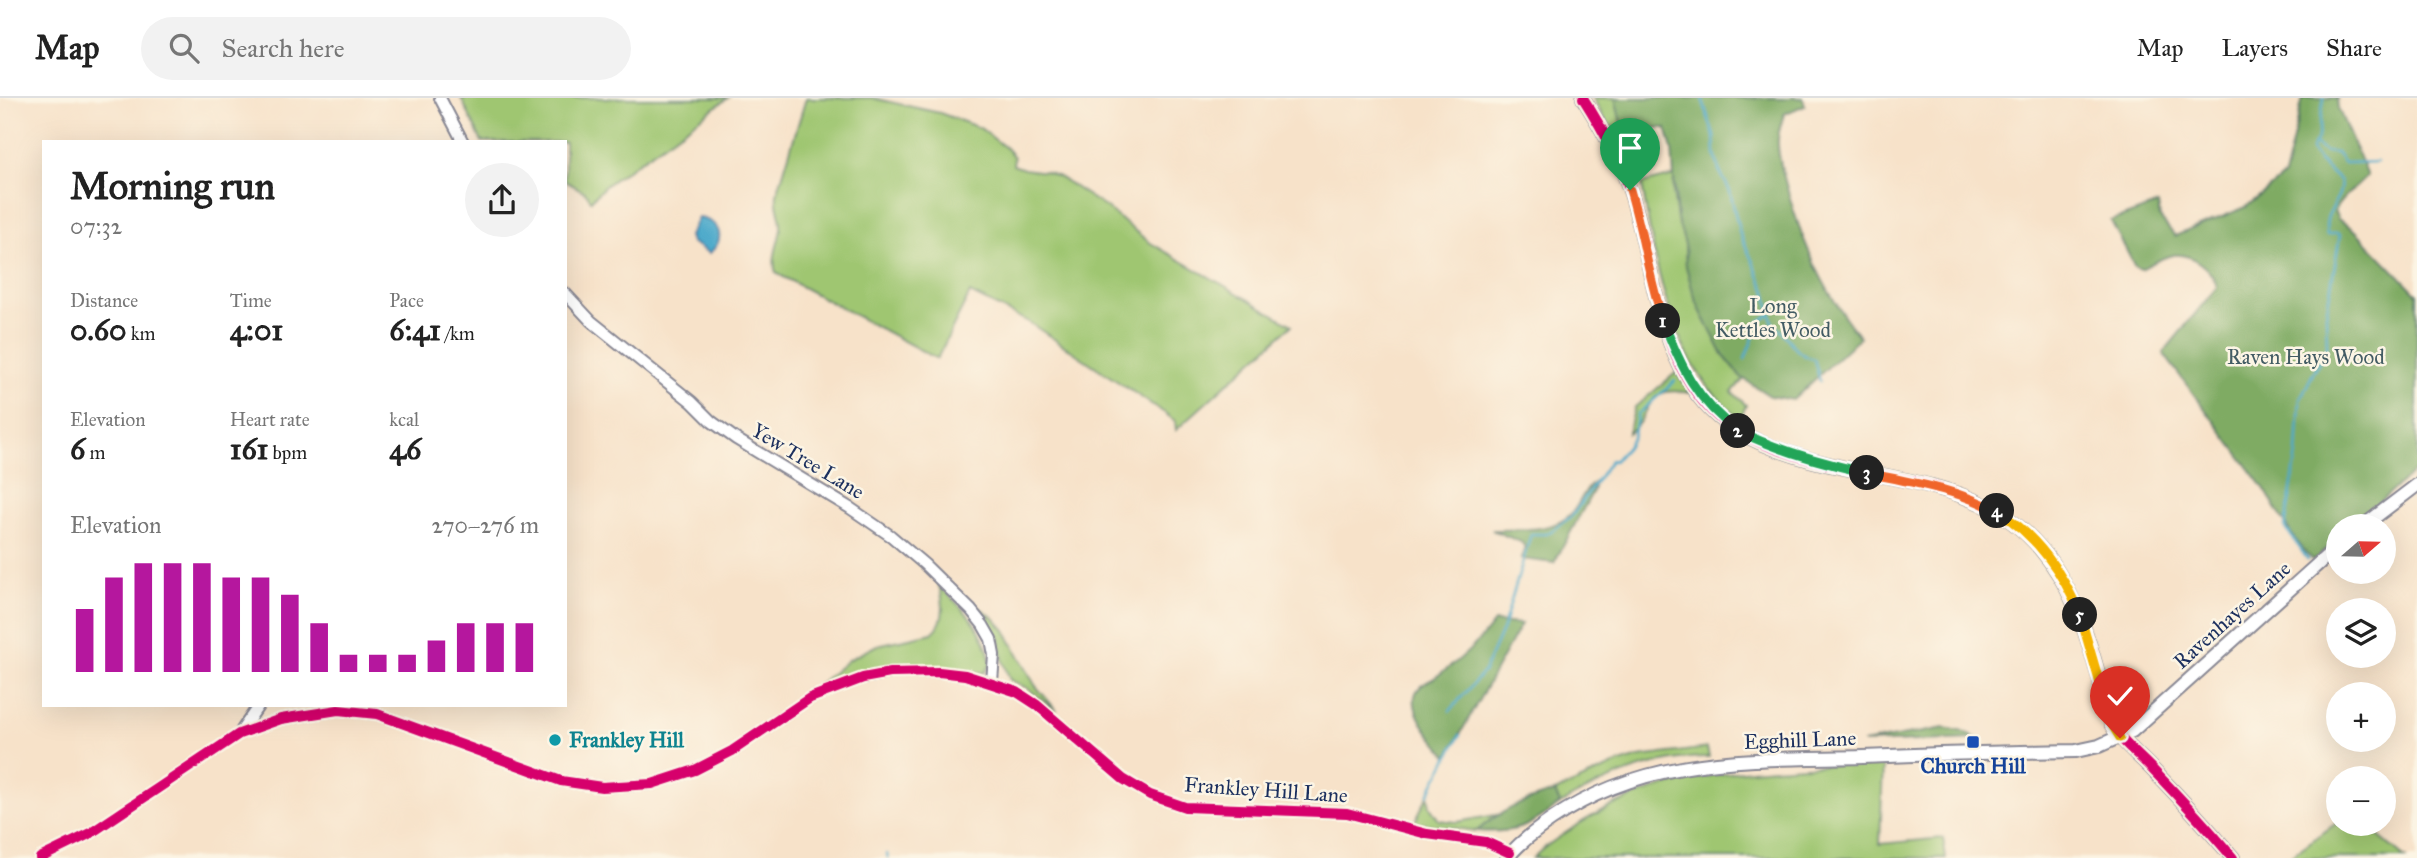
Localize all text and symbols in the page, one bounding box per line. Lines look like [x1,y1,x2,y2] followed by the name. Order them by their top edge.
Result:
[141,17,631,80] search box
[35,28,99,68] text: Map
[165,29,203,67] icon: search
[221,32,345,64] text: Search here
[2137,33,2184,63] text: Map
[2222,33,2288,63] text: Layers
[2326,33,2382,63] text: Share
[1600,118,1660,190] pin
[1611,129,1649,167] icon: arrive
[70,163,275,209] text: Morning run
[465,163,539,237] button: share
[70,212,122,240] text: 07:32
[70,289,138,312] text: Distance
[230,289,272,312] text: Time
[389,289,424,312] text: Pace
[1715,293,1831,343] park label: Long Kettles Wood
[1646,304,1680,339] pin: 1
[1659,309,1666,332] text: 1
[70,312,127,348] text: 0.60
[230,312,283,348] text: 4:01
[389,312,441,348] text: 6:41
[127,322,155,345] text: km
[441,322,475,345] text: /km
[2227,344,2385,370] park label: Raven Hays Wood
[70,408,145,431] text: Elevation
[230,408,310,431] text: Heart rate
[389,408,419,431] text: kcal
[1720,414,1756,448] pin: 2
[747,417,869,505] street label: Yew Tree Lane
[1733,419,1742,442] text: 2
[70,431,85,467] text: 6
[230,431,268,467] text: 161
[389,431,421,467] text: 46
[85,441,105,464] text: m
[268,441,307,464] text: bpm
[1850,456,1884,490] pin: 3
[1863,461,1870,484] text: 3
[1980,494,2014,528] pin: 4
[1991,499,2002,522] text: 4
[70,511,161,539] text: Elevation
[432,511,539,539] text: 270–276 m
[2326,514,2396,584] north arrow
[2326,514,2396,836] map controls
[2168,555,2296,674] street label: Ravenhayes Lane
[2062,598,2098,632] pin: 5
[2326,598,2396,668] button: layers
[2075,603,2084,626] text: 5
[2090,666,2150,738] pin
[2101,677,2139,715] icon: check
[2326,682,2396,752] button: +
[1743,725,1857,755] street label: Egghill Lane
[569,727,685,753] place label: Frankley Hill
[547,732,563,748] marker: Frankley Hill
[1965,734,1981,750] marker: Church Hill
[1920,753,2027,779] place label: Church Hill
[2326,766,2396,836] button: −
[1183,771,1349,809] street label: Frankley Hill Lane

